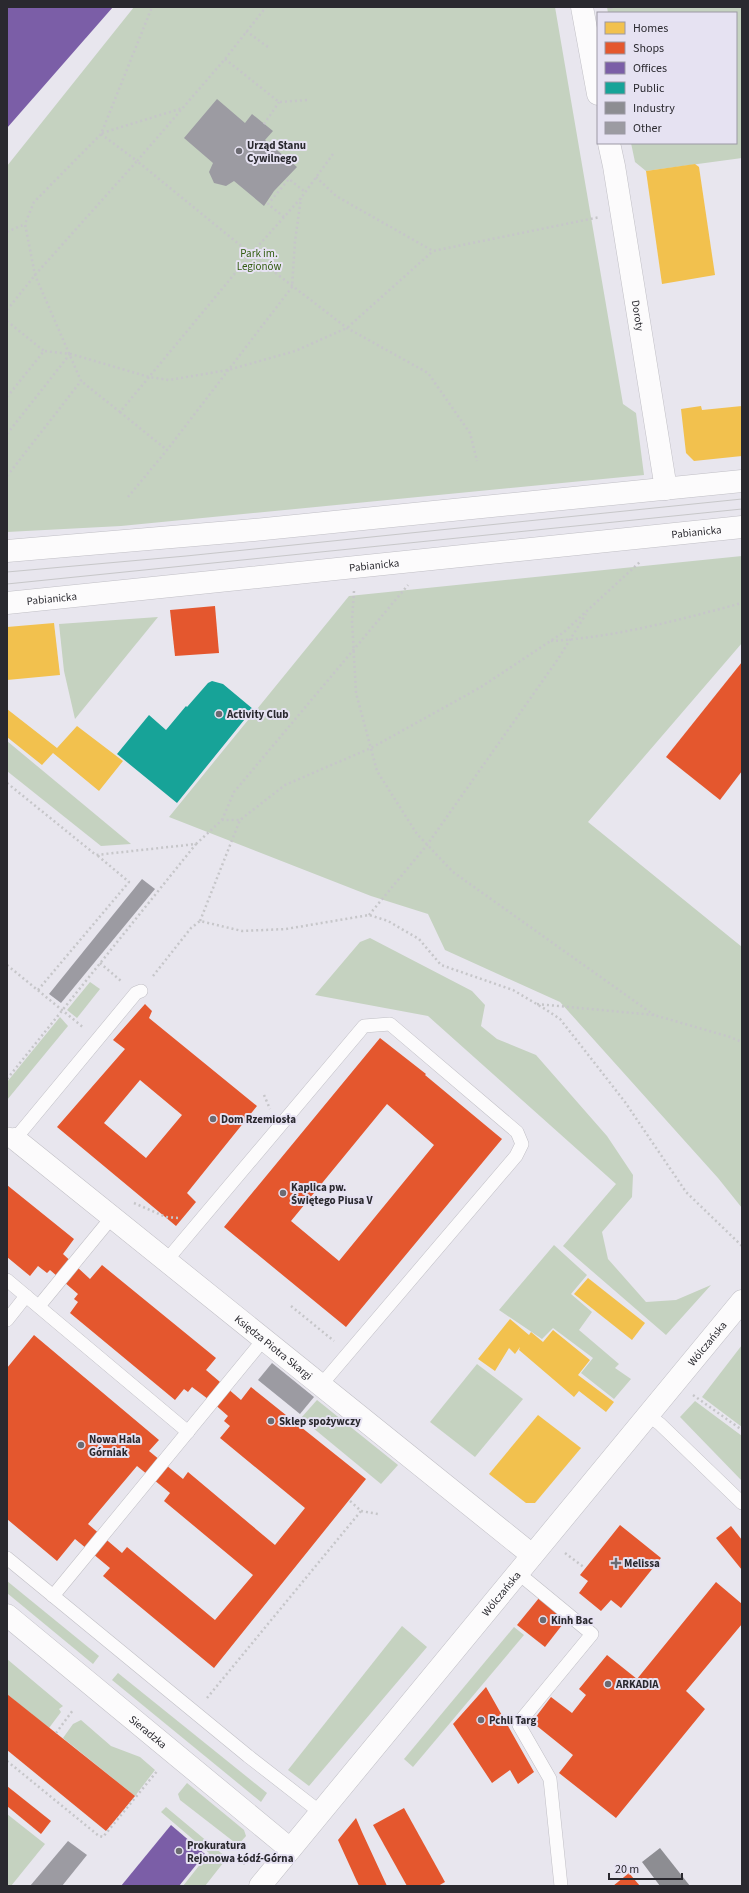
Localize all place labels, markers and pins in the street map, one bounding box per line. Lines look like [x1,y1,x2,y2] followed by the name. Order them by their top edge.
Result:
[247,138,306,166] place label: Urząd Stanu Cywilnego
[234,146,244,156] marker: Urząd Stanu Cywilnego
[226,707,289,722] place label: Activity Club
[214,709,224,719] marker: Activity Club
[221,1112,296,1127] place label: Dom Rzemiosła
[208,1114,218,1124] marker: Dom Rzemiosła
[291,1180,374,1208] place label: Kaplica pw. Świętego Piusa V
[278,1188,288,1198] marker: Kaplica pw. Świętego Piusa V
[279,1414,361,1429] place label: Sklep spożywczy
[266,1416,276,1426] marker: Sklep spożywczy
[89,1432,141,1460] place label: Nowa Hala Górniak
[76,1440,86,1450] marker: Nowa Hala Górniak
[624,1556,660,1571] place label: Melissa
[611,1558,621,1568] marker: Melissa
[551,1613,593,1628] place label: Kinh Bac
[538,1615,548,1625] marker: Kinh Bac
[615,1677,659,1692] place label: ARKADIA
[603,1679,613,1689] marker: ARKADIA
[489,1713,537,1728] place label: Pchli Targ
[476,1715,486,1725] marker: Pchli Targ
[187,1838,294,1866] place label: Prokuratura Rejonowa Łódź-Górna
[174,1846,184,1856] marker: Prokuratura Rejonowa Łódź-Górna

